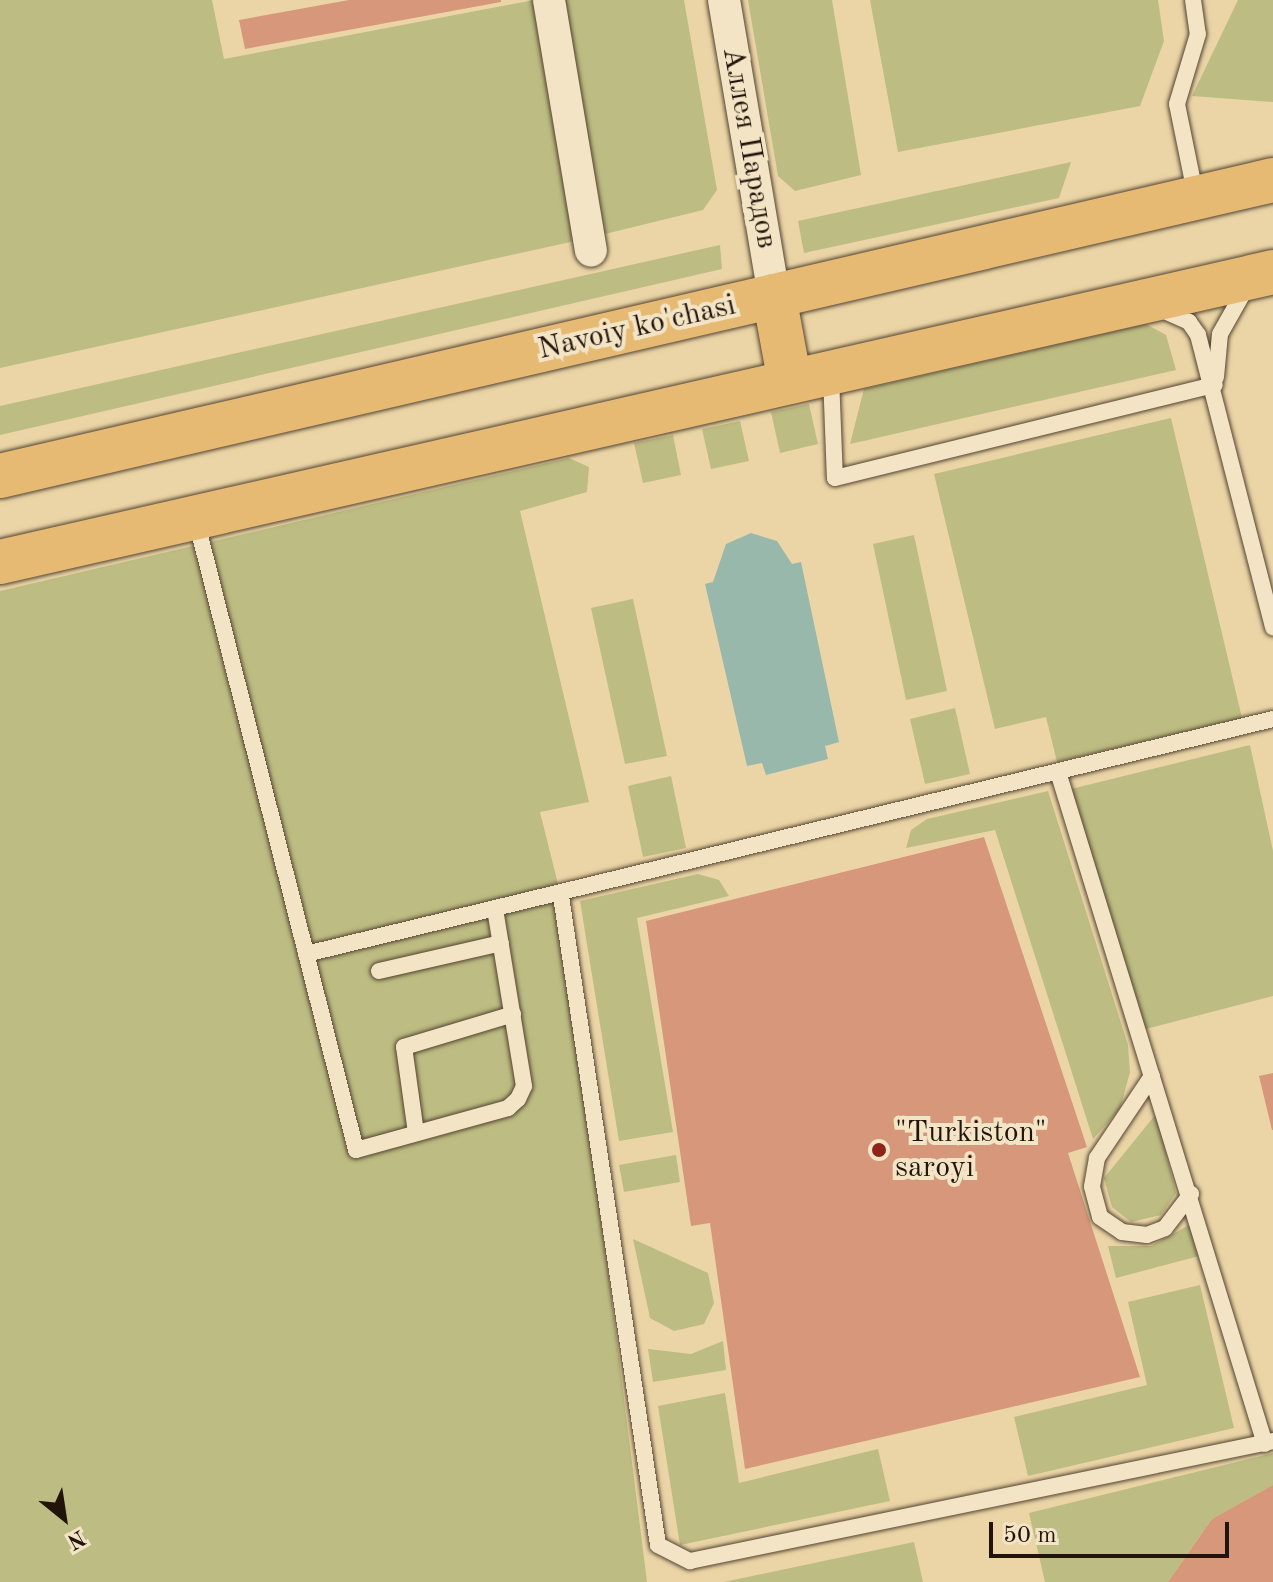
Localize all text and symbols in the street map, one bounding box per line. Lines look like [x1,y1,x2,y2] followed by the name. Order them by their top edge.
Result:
[714,45,784,251] street label: Аллея Парадов
[535,288,739,368] street label: Navoiy ko'chasi
[895,1115,1047,1186] place label: "Turkiston" saroyi
[870,1141,888,1159] marker: "Turkiston" saroyi
[24,1478,104,1558] north arrow
[993,1506,1233,1556] scale bar
[1003,1524,1057,1548] text: 50 m
[63,1525,89,1553] text: N

